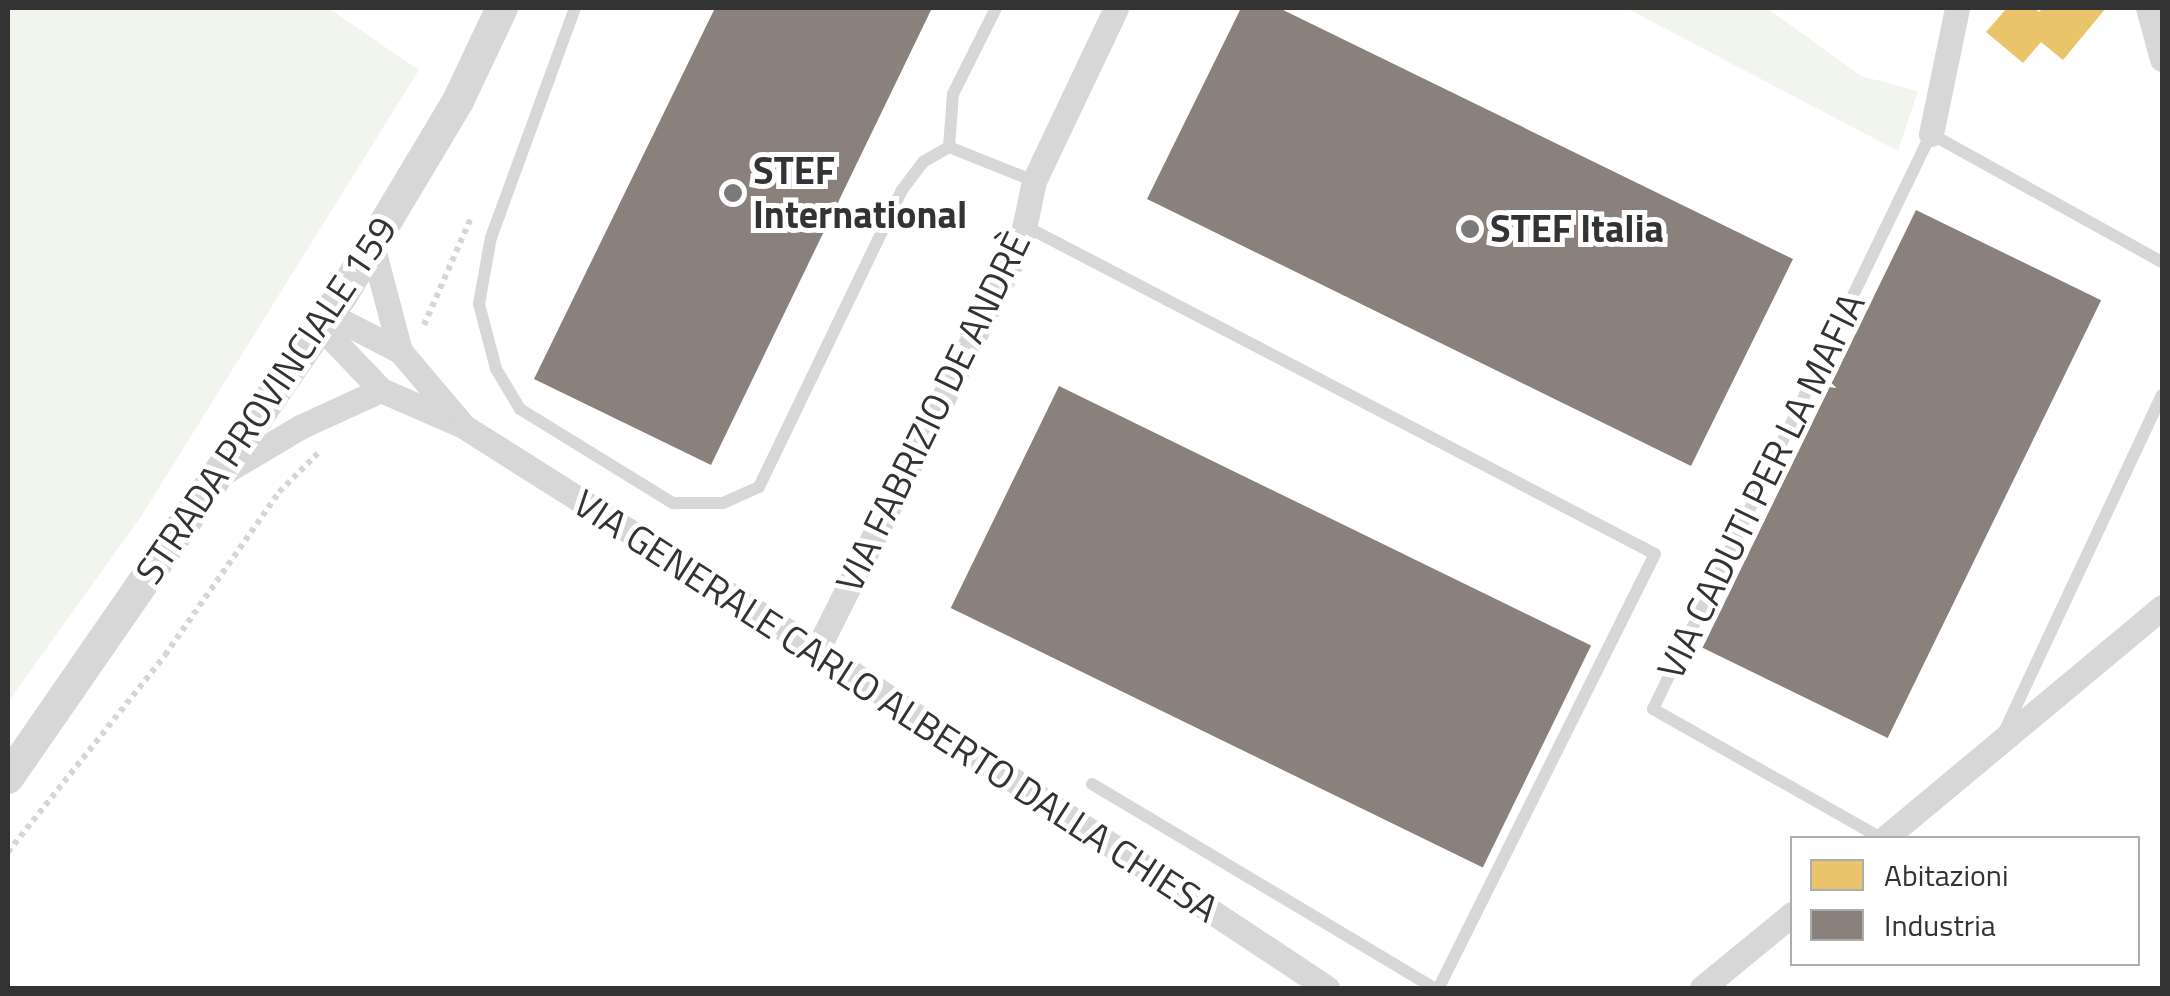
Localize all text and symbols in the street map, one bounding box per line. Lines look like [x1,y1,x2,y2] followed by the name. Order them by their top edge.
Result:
[753,148,967,238] place label: STEF International
[722,182,744,204] marker: STEF International
[1490,206,1664,252] place label: STEF Italia
[126,208,406,592] street label: STRADA PROVINCIALE 159
[1459,218,1481,240] marker: STEF Italia
[826,225,1040,599] street label: VIA FABRIZIO DE ANDRÈ
[1648,286,1874,686] street label: VIA CADUTI PER LA MAFIA
[565,480,1227,932] street label: VIA GENERALE CARLO ALBERTO DALLA CHIESA
[1790,836,2140,966] legend
[1884,852,2009,898] text: Abitazioni
[1884,902,1996,948] text: Industria

